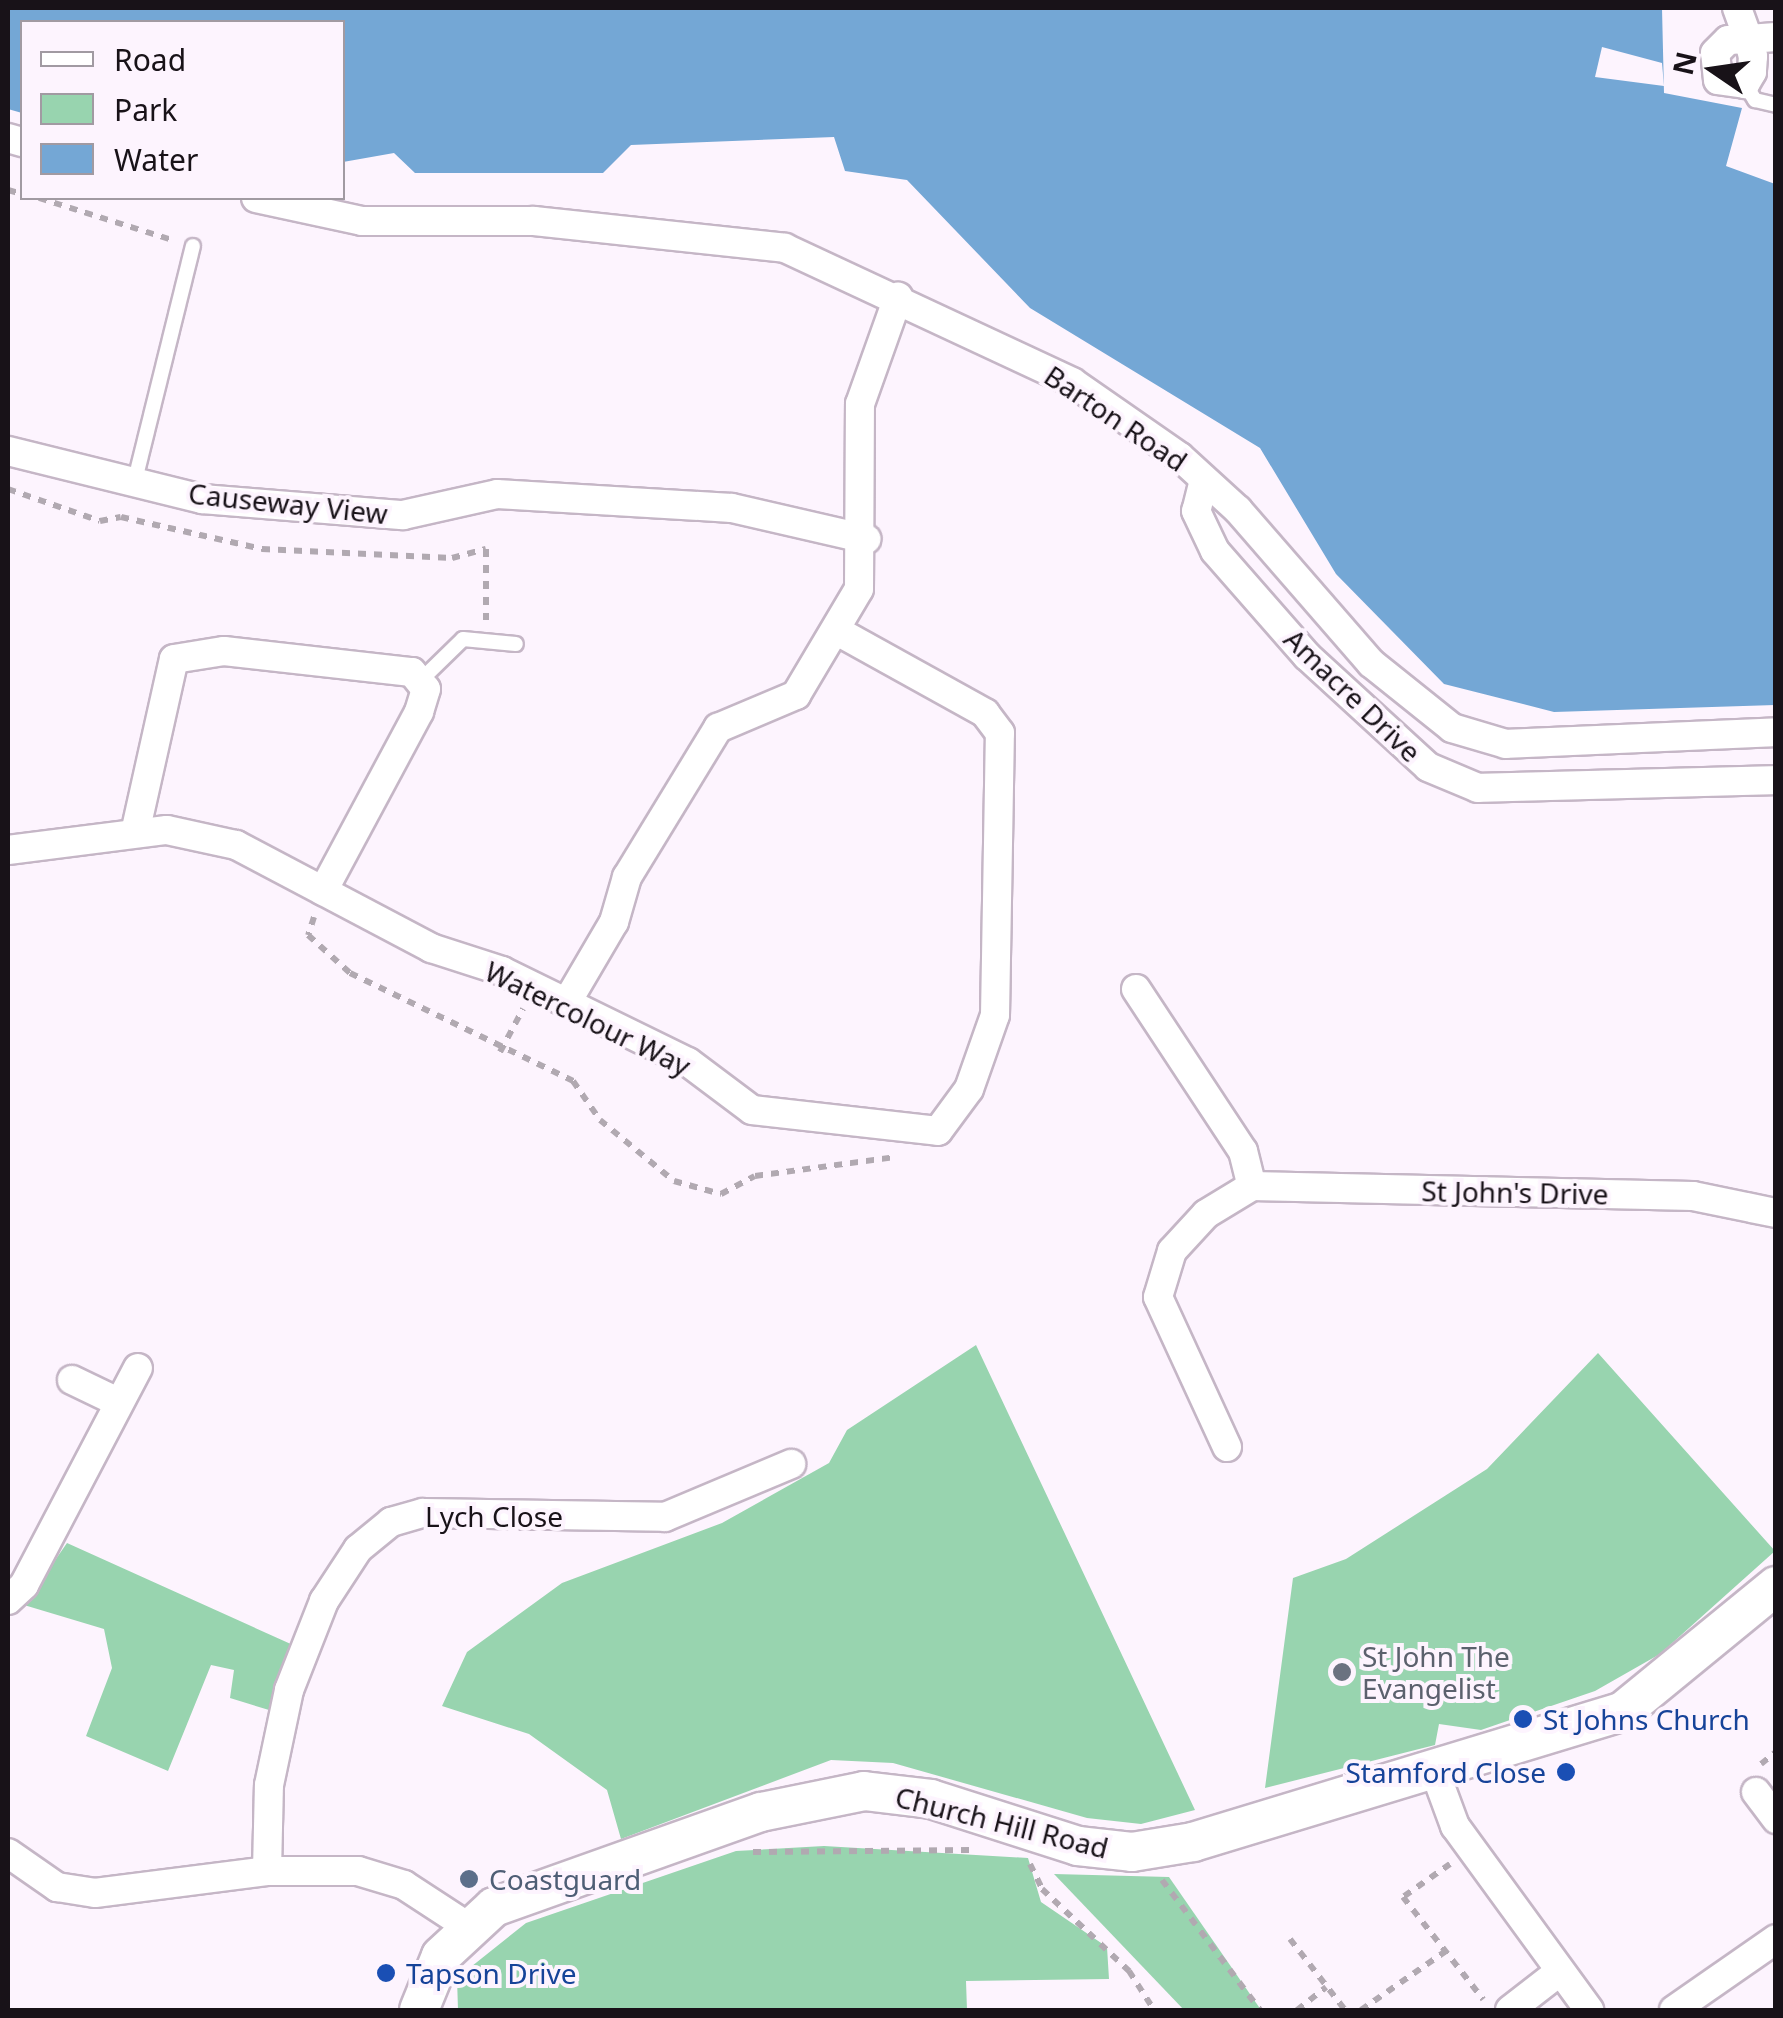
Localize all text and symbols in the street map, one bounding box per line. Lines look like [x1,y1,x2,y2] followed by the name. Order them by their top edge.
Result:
[20,20,345,200] legend
[1663,20,1763,120] north arrow
[114,39,186,80] text: Road
[1663,48,1705,79] text: N
[114,89,177,130] text: Park
[114,139,198,180] text: Water
[1038,358,1194,478] street label: Barton Road
[187,476,389,530] street label: Causeway View
[1278,622,1428,768] street label: Amacre Drive
[480,954,696,1082] street label: Watercolour Way
[1421,1174,1609,1210] street label: St John's Drive
[425,1499,563,1533] street label: Lych Close
[1362,1639,1510,1705] place label: St John The Evangelist
[1331,1661,1353,1683] marker: St John The Evangelist
[1543,1702,1750,1736] place label: St Johns Church
[1512,1708,1534,1730] marker: St Johns Church
[1345,1755,1546,1789] place label: Stamford Close
[1555,1761,1577,1783] marker: Stamford Close
[892,1779,1112,1865] street label: Church Hill Road
[489,1862,641,1896] place label: Coastguard
[458,1868,480,1890] marker: Coastguard
[406,1956,576,1990] place label: Tapson Drive
[375,1962,397,1984] marker: Tapson Drive

